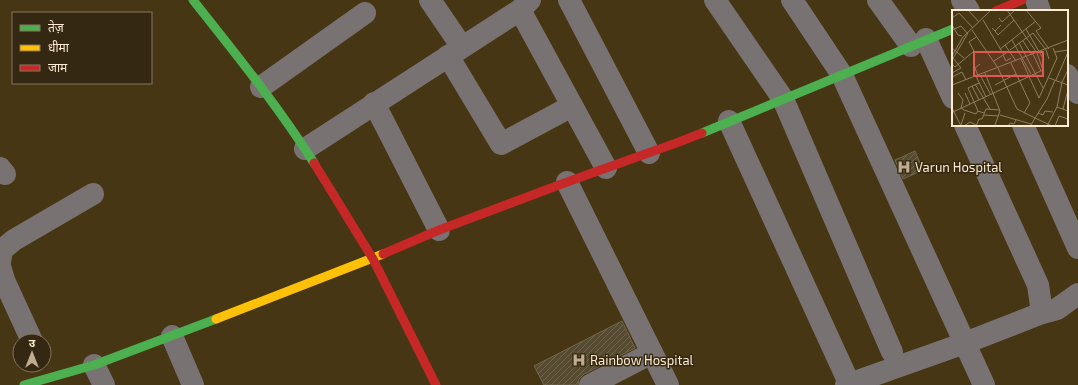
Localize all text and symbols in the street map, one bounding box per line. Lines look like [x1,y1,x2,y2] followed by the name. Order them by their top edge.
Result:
[952,10,1068,126] inset map
[12,12,152,84] legend
[48,20,65,34] text: तेज़
[48,40,70,54] text: धीमा
[48,60,68,74] text: जाम
[896,159,912,175] hospital icon: Varun Hospital
[915,159,1002,175] place label: Varun Hospital
[12,333,52,373] north arrow
[29,336,36,349] text: उ
[571,352,587,368] hospital icon: Rainbow Hospital
[590,352,694,368] place label: Rainbow Hospital

